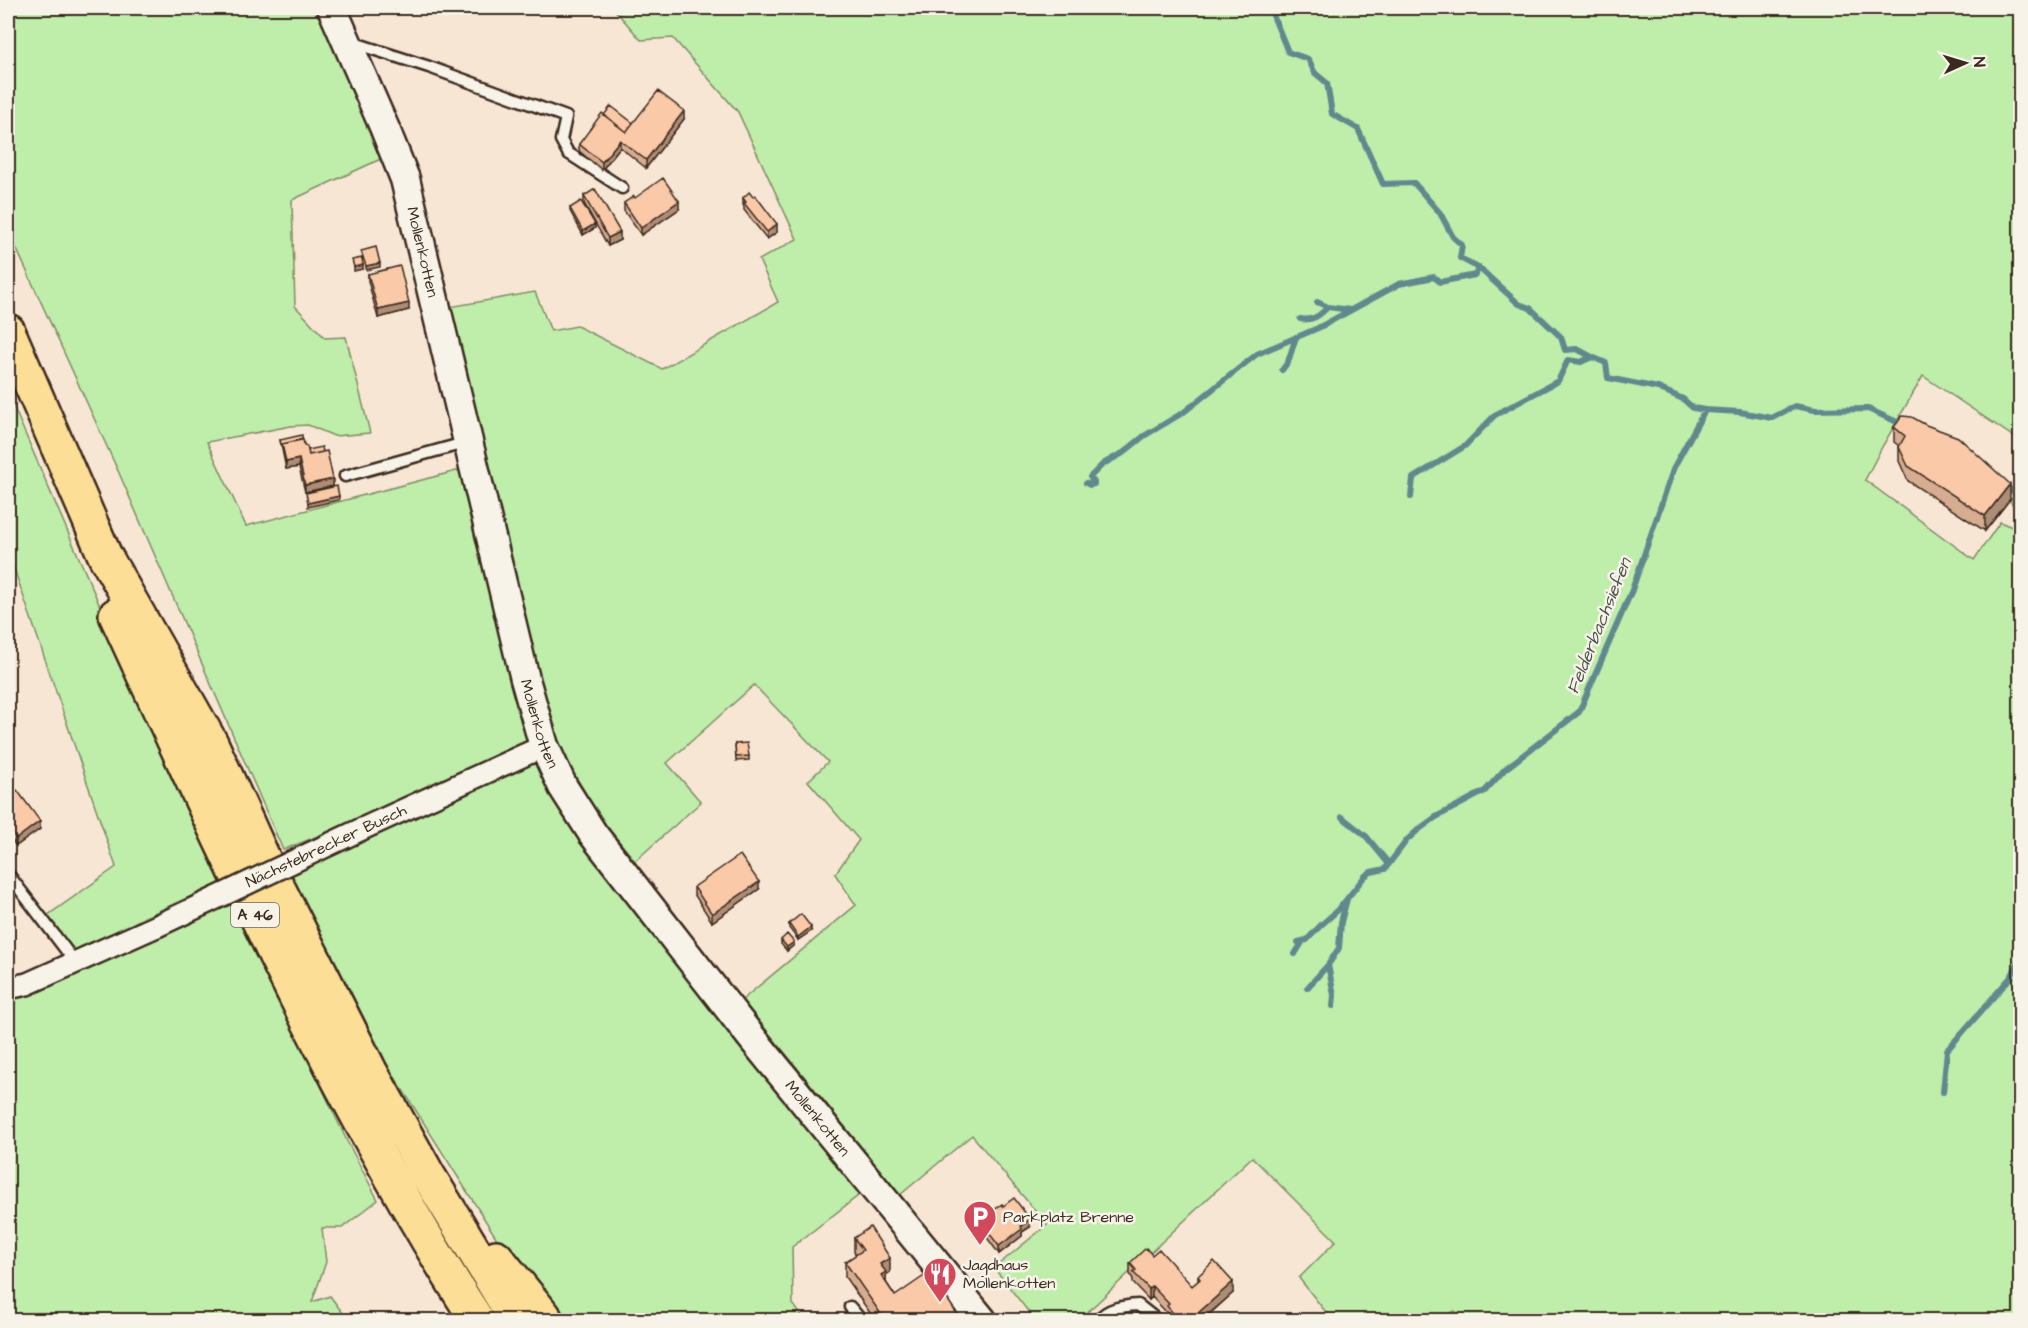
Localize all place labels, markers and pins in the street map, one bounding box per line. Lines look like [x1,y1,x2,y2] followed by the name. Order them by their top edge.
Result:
[962,1199,998,1246] parking icon: Parkplatz Brenne
[1003,1206,1134,1228] place label: Parkplatz Brenne
[963,1254,1055,1294] place label: Jagdhaus Mollenkotten
[922,1256,958,1303] restaurant icon: Jagdhaus Mollenkotten

